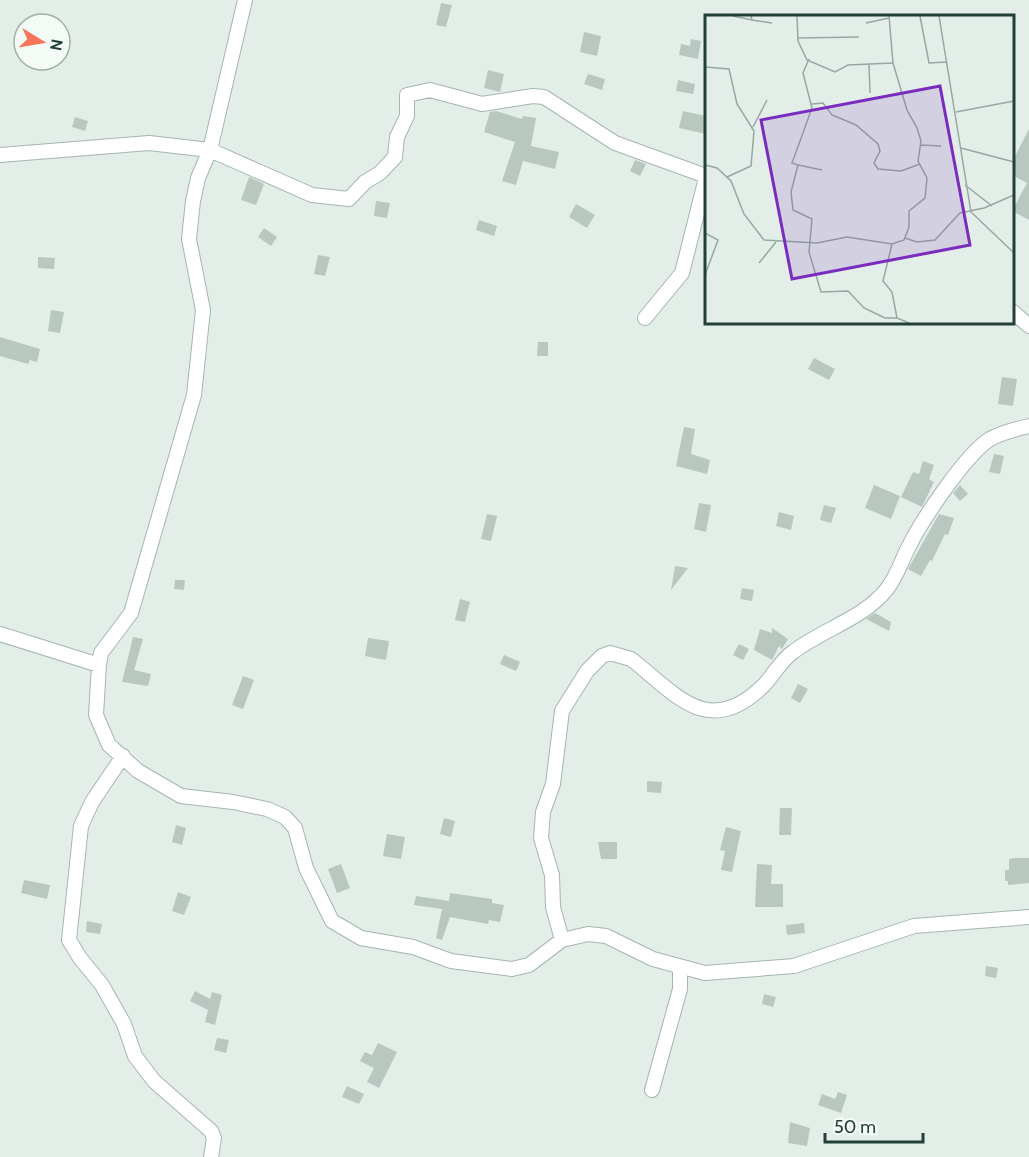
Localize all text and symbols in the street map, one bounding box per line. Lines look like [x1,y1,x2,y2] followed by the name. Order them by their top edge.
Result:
[12,12,72,72] north arrow
[705,15,1014,324] inset map
[46,37,67,52] text: N
[825,1106,922,1144] scale bar
[834,1116,876,1138] text: 50 m

